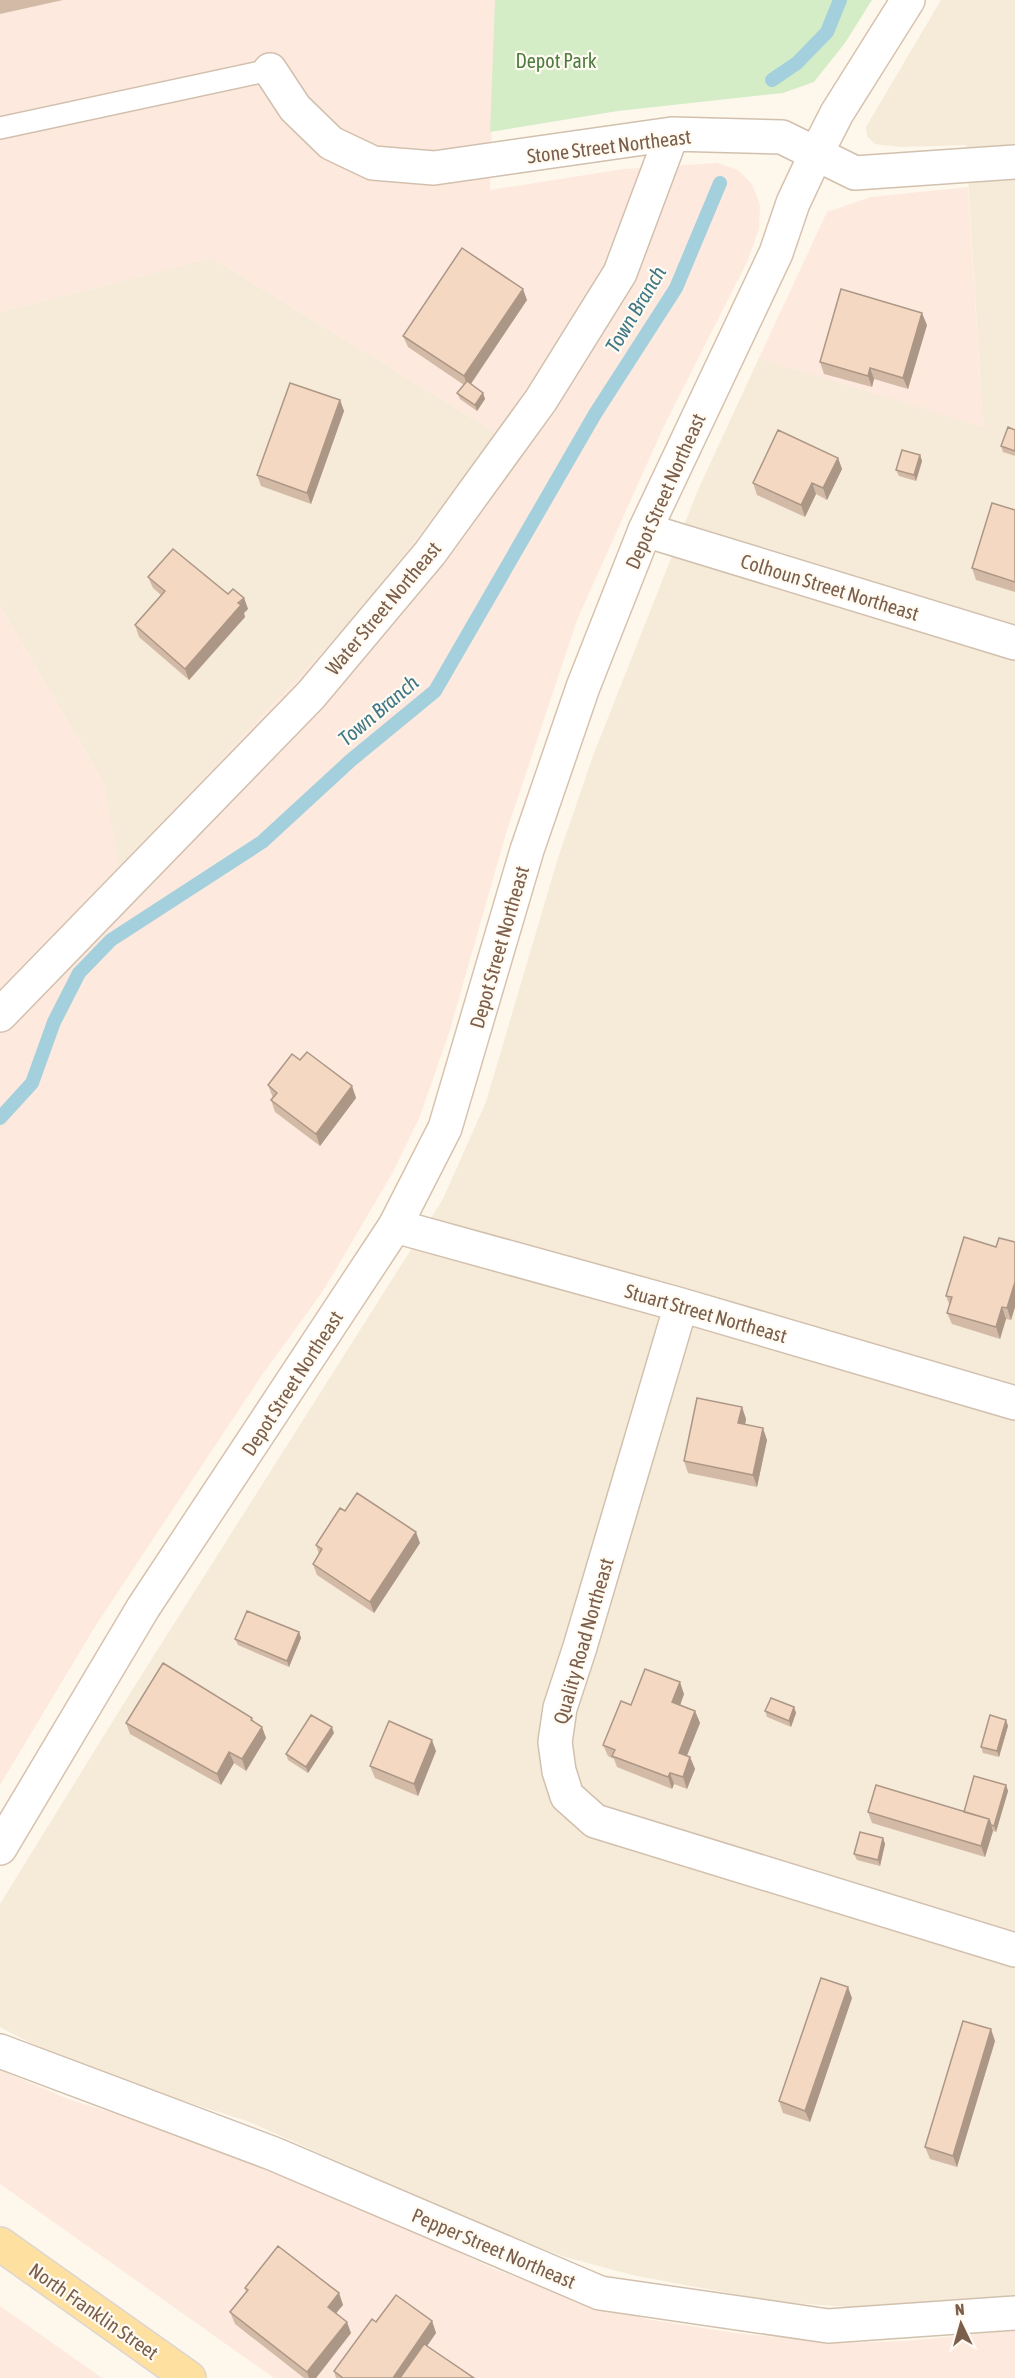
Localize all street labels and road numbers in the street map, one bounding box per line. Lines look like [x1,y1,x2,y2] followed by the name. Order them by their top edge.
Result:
[526,124,693,167] street label: Stone Street Northeast
[620,409,710,572] street label: Depot Street Northeast
[321,537,446,679] street label: Water Street Northeast
[738,549,922,625] street label: Colhoun Street Northeast
[465,863,533,1031] street label: Depot Street Northeast
[622,1279,790,1347] street label: Stuart Street Northeast
[237,1306,347,1460] street label: Depot Street Northeast
[548,1555,618,1727] street label: Quality Road Northeast
[409,2203,580,2293] street label: Pepper Street Northeast
[25,2258,163,2364] street label: North Franklin Street

